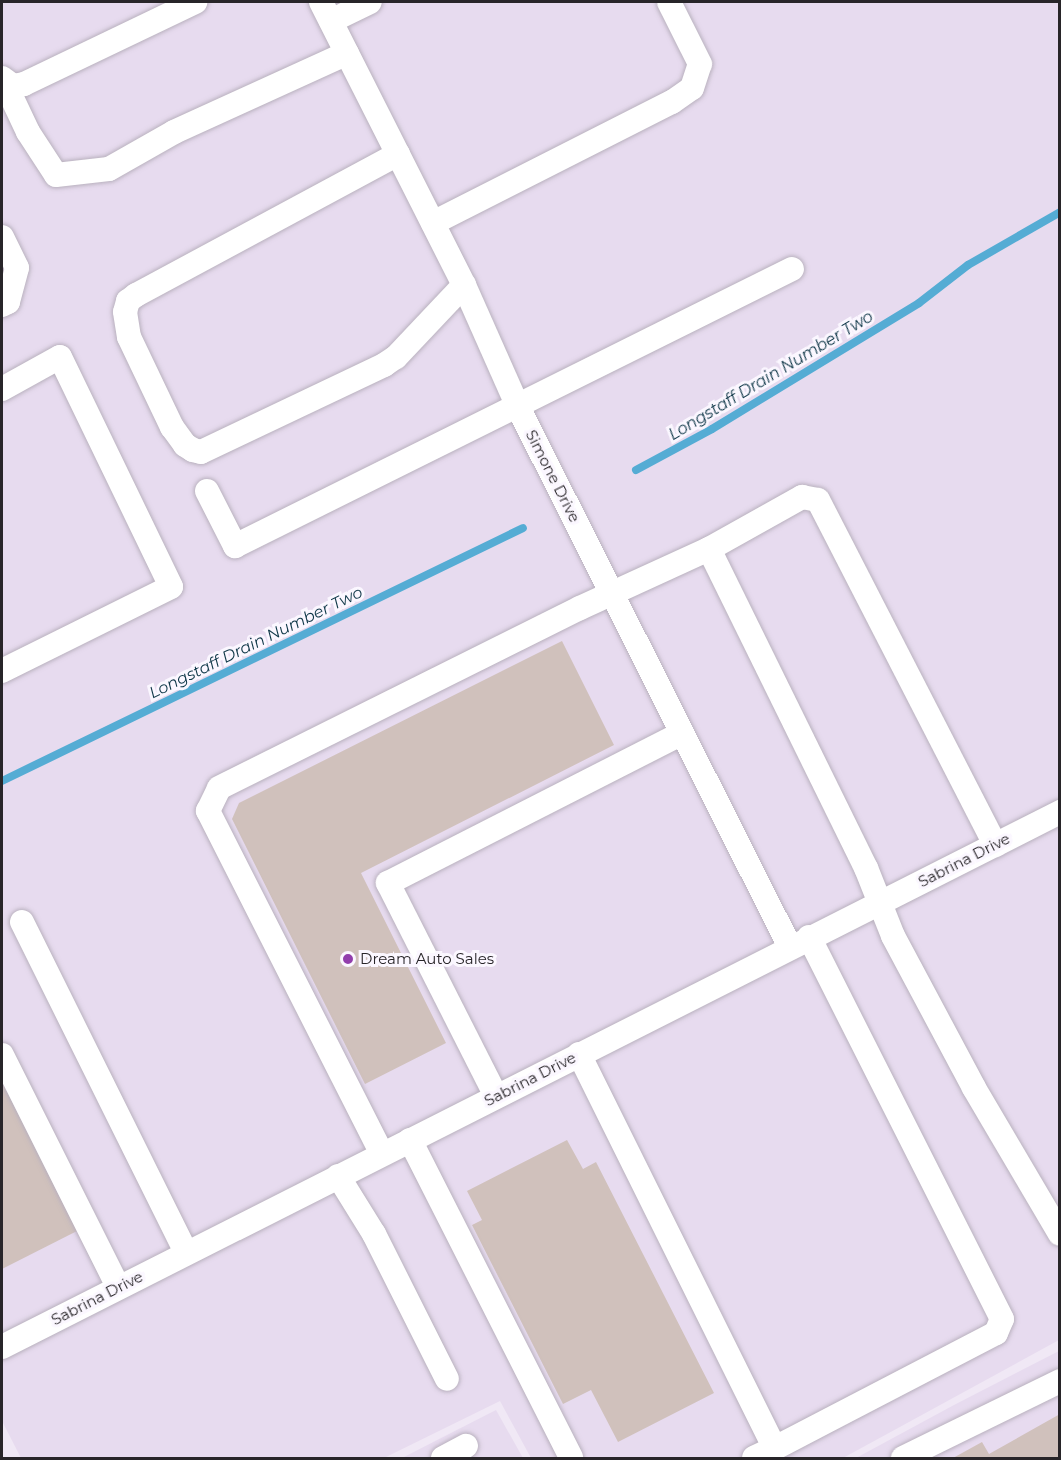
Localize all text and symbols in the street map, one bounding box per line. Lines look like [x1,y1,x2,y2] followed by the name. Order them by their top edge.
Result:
[665,307,877,445] water label: Longstaff Drain Number Two
[522,427,584,525] street label: Simone Drive
[146,583,366,703] water label: Longstaff Drain Number Two
[915,829,1013,891] street label: Sabrina Drive
[360,950,494,968] place label: Dream Auto Sales
[341,952,355,966] marker: Dream Auto Sales
[481,1048,579,1110] street label: Sabrina Drive
[48,1267,146,1329] street label: Sabrina Drive

